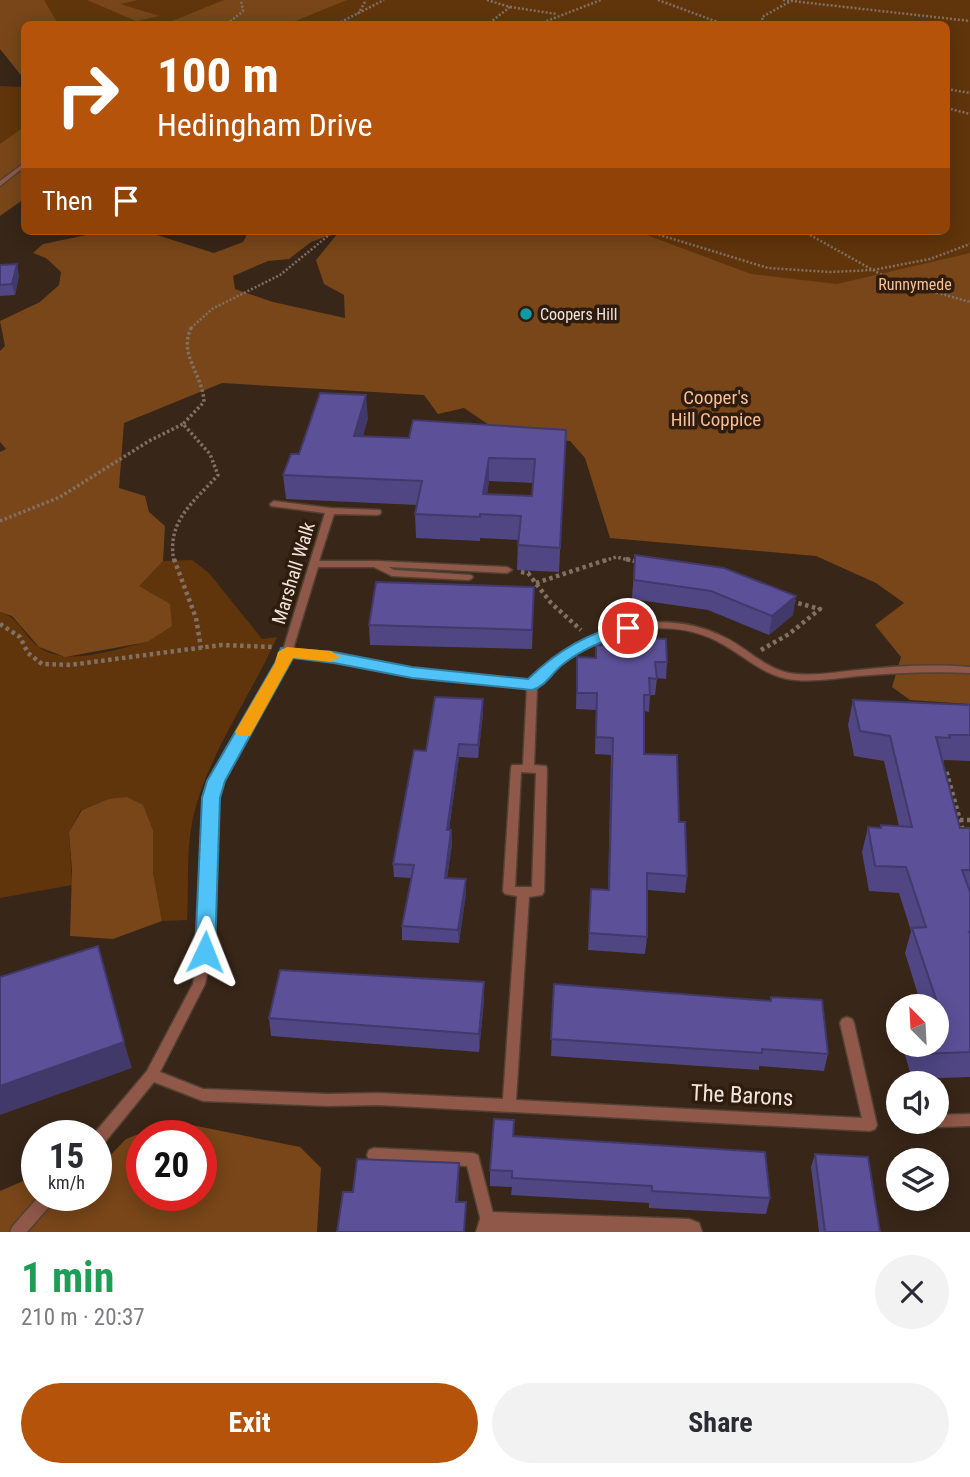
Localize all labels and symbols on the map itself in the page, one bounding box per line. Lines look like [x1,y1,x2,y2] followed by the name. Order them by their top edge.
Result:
[878,275,952,294] park label: Runnymede
[540,305,617,324] place label: Coopers Hill
[518,306,534,322] marker: Coopers Hill
[671,386,761,431] park label: Cooper's Hill Coppice
[267,519,320,627] street label: Marshall Walk
[598,598,658,658] pin
[168,915,242,989] position arrow
[886,994,948,1057] north arrow
[690,1079,794,1112] street label: The Barons
[126,1120,217,1211] speed limit sign: 20

